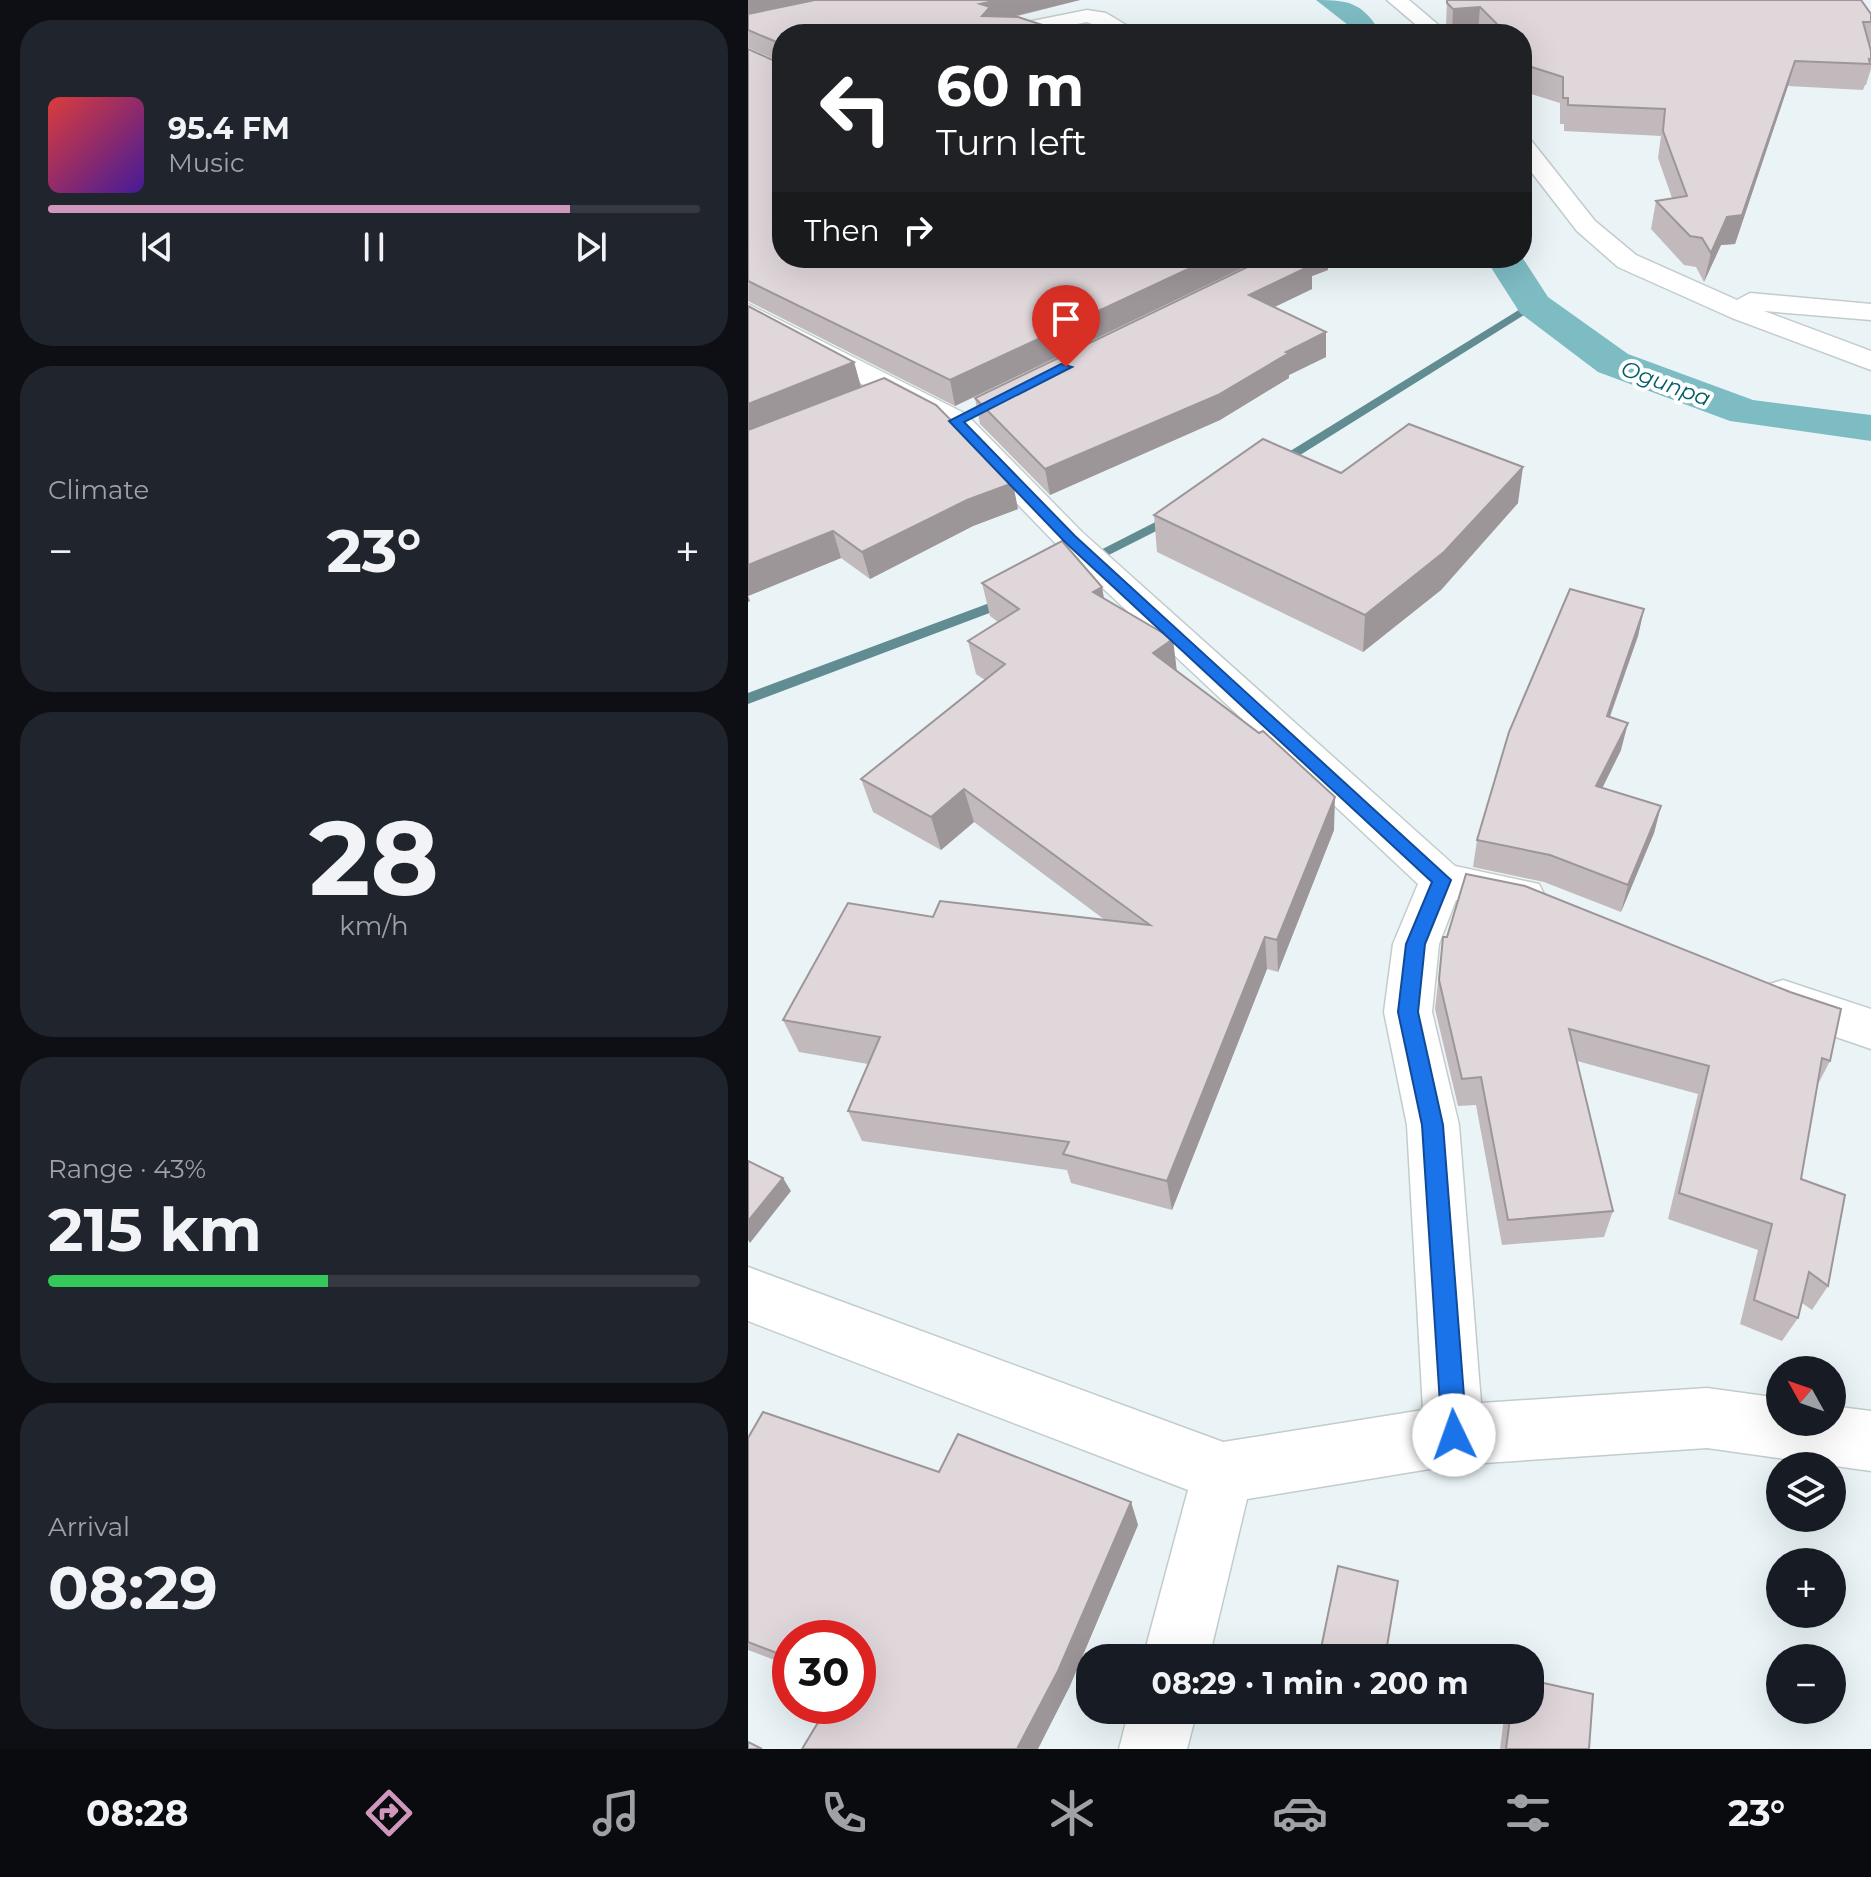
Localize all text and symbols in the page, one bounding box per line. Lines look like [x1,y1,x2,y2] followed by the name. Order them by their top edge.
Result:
[936,52,1084,120] text: 60 m
[804,56,908,160] icon: left
[168,110,290,147] text: 95.4 FM
[936,120,1087,164] text: Turn left
[168,147,245,179] text: Music
[896,208,940,252] icon: right
[804,212,880,249] text: Then
[135,225,179,269] icon: previous
[352,225,396,269] icon: pause
[569,225,613,269] icon: next
[1032,285,1100,367] pin
[1044,297,1088,341] icon: arrive
[1618,355,1714,412] water label: Ogunpa
[48,474,149,506] text: Climate
[326,514,422,587] text: 23°
[48,524,73,578] text: −
[675,524,700,578] text: +
[309,794,439,921] text: 28
[339,910,409,942] text: km/h
[48,1153,206,1185] text: Range · 43%
[48,1193,262,1266] text: 215 km
[1766,1356,1846,1436] north arrow
[1766,1356,1846,1724] map controls
[1412,1393,1496,1477] position arrow
[1766,1452,1846,1532] button: layers
[48,1511,130,1543] text: Arrival
[1766,1548,1846,1628] button: +
[48,1551,218,1624] text: 08:29
[772,1620,876,1724] speed limit sign: 30
[1766,1644,1846,1724] button: −
[1152,1665,1468,1702] text: 08:29 · 1 min · 200 m
[361,1785,417,1841] icon: directions
[588,1785,644,1841] icon: music
[816,1785,872,1841] icon: phone
[1044,1785,1100,1841] icon: climate
[1272,1785,1328,1841] icon: car
[1500,1785,1556,1841] icon: filters
[86,1791,189,1835] text: 08:28
[1728,1791,1785,1835] text: 23°

